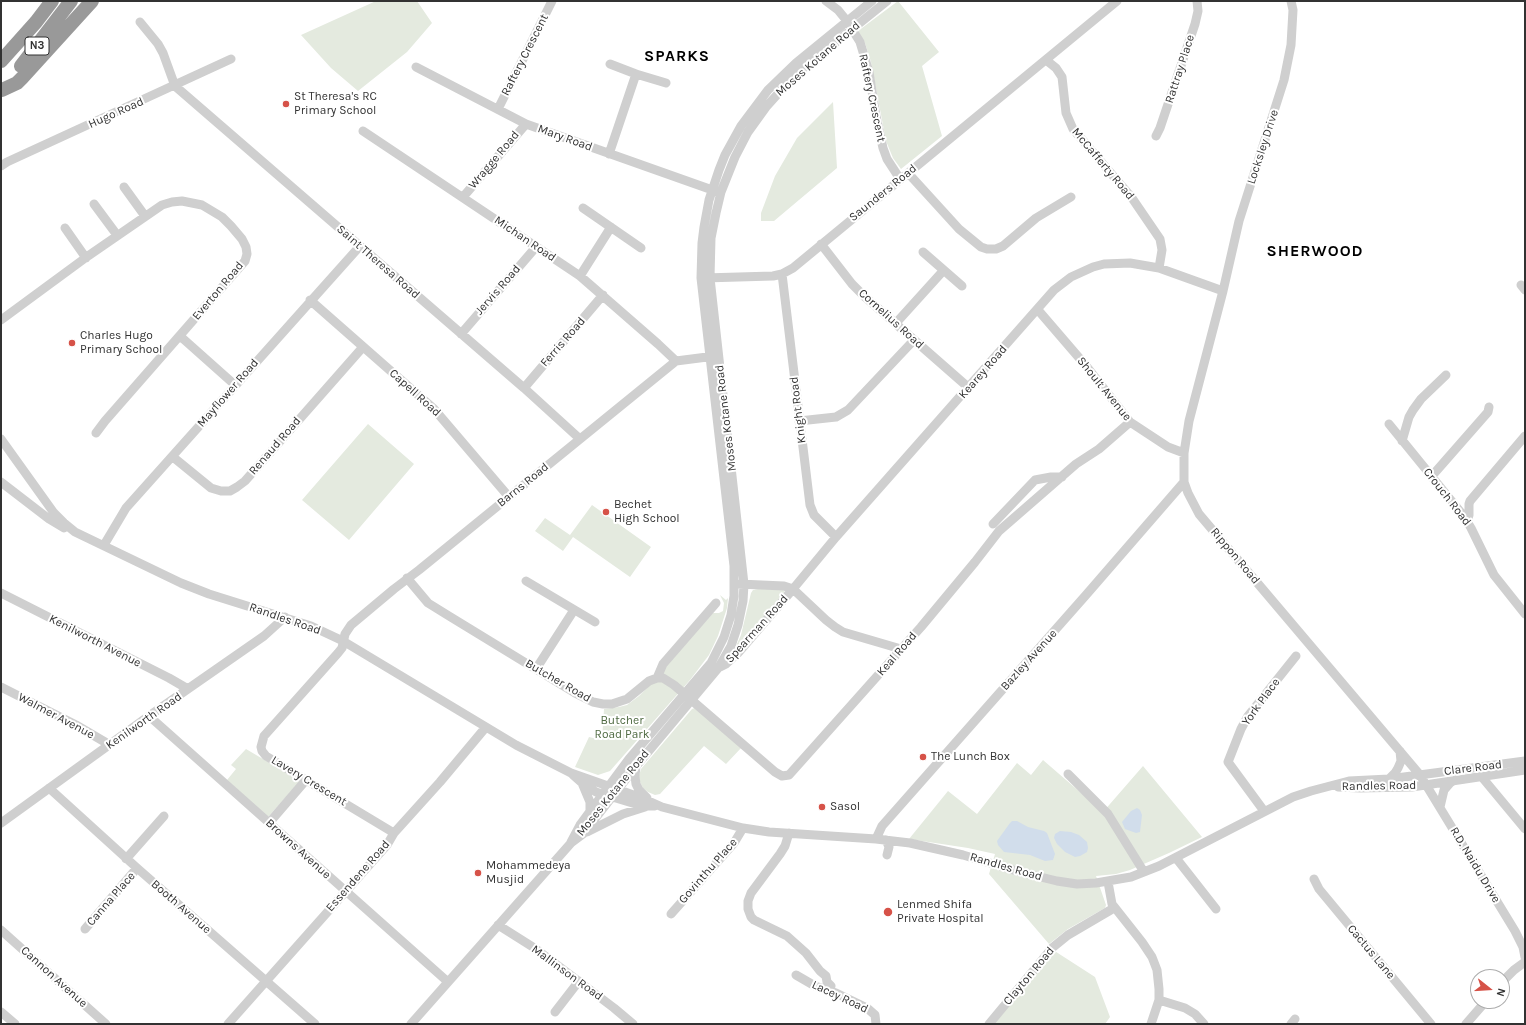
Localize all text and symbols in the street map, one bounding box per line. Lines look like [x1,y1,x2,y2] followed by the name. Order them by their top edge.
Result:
[498,12,552,98] street label: Raftery Crescent
[773,18,863,100] street label: Moses Kotane Road
[1162,33,1198,105] street label: Rattray Place
[25,37,49,55] road number: N3
[644,46,710,66] district label: SPARKS
[856,53,888,143] street label: Raftery Crescent
[294,90,377,118] place label: St Theresa's RC Primary School
[86,94,146,132] street label: Hugo Road
[281,99,291,109] marker: St Theresa's RC Primary School
[1244,108,1282,186] street label: Locksley Drive
[536,121,594,155] street label: Mary Road
[1069,125,1137,203] street label: McCafferty Road
[466,128,522,192] street label: Wragge Road
[846,161,920,225] street label: Saunders Road
[491,213,559,265] street label: Michan Road
[334,222,422,302] street label: Saint Theresa Road
[1266,241,1364,261] district label: SHERWOOD
[189,259,247,323] street label: Everton Road
[472,262,524,318] street label: Jervis Road
[855,286,927,352] street label: Cornelius Road
[538,314,588,370] street label: Ferris Road
[80,329,162,357] place label: Charles Hugo Primary School
[67,338,77,348] marker: Charles Hugo Primary School
[956,342,1010,402] street label: Kearey Road
[1074,354,1134,424] street label: Shoult Avenue
[194,356,262,430] street label: Mayflower Road
[712,364,740,472] street label: Moses Kotane Road
[386,366,444,420] street label: Capell Road
[787,376,809,444] street label: Knight Road
[246,414,304,478] street label: Renaud Road
[494,460,552,510] street label: Barns Road
[1420,465,1474,529] street label: Crouch Road
[614,498,680,526] place label: Bechet High School
[601,507,611,517] marker: Bechet High School
[1207,525,1263,587] street label: Rippon Road
[723,592,791,666] street label: Spearman Road
[247,600,323,638] street label: Randles Road
[47,612,143,670] street label: Kenilworth Avenue
[998,626,1060,694] street label: Bazley Avenue
[874,629,920,679] street label: Keal Road
[523,656,593,706] street label: Butcher Road
[1239,675,1283,729] street label: York Place
[103,689,185,753] street label: Kenilworth Road
[15,690,97,742] street label: Walmer Avenue
[595,714,649,742] park label: Butcher Road Park
[574,747,652,839] street label: Moses Kotane Road
[931,750,1010,764] place label: The Lunch Box
[918,752,928,762] marker: The Lunch Box
[269,753,349,809] street label: Lavery Crescent
[1443,757,1503,779] street label: Clare Road
[1342,778,1416,794] street label: Randles Road
[830,800,860,814] place label: Sasol
[817,802,827,812] marker: Sasol
[262,816,334,882] street label: Browns Avenue
[1447,824,1503,906] street label: R.D. Naidu Drive
[676,835,740,907] street label: Govinthu Place
[323,837,393,915] street label: Essendene Road
[968,850,1044,884] street label: Randles Road
[486,859,571,887] place label: Mohammedeya Musjid
[473,868,483,878] marker: Mohammedeya Musjid
[84,869,138,929] street label: Canna Place
[148,877,214,937] street label: Booth Avenue
[897,898,984,926] place label: Lenmed Shifa Private Hospital
[882,906,894,918] marker: Lenmed Shifa Private Hospital
[1344,922,1398,982] street label: Cactus Lane
[528,942,606,1004] street label: Mallinson Road
[18,943,90,1011] street label: Cannon Avenue
[1000,944,1058,1008] street label: Clayton Road
[1470,969,1510,1009] north arrow
[809,978,871,1016] street label: Lacey Road
[1494,987,1508,998] text: N

